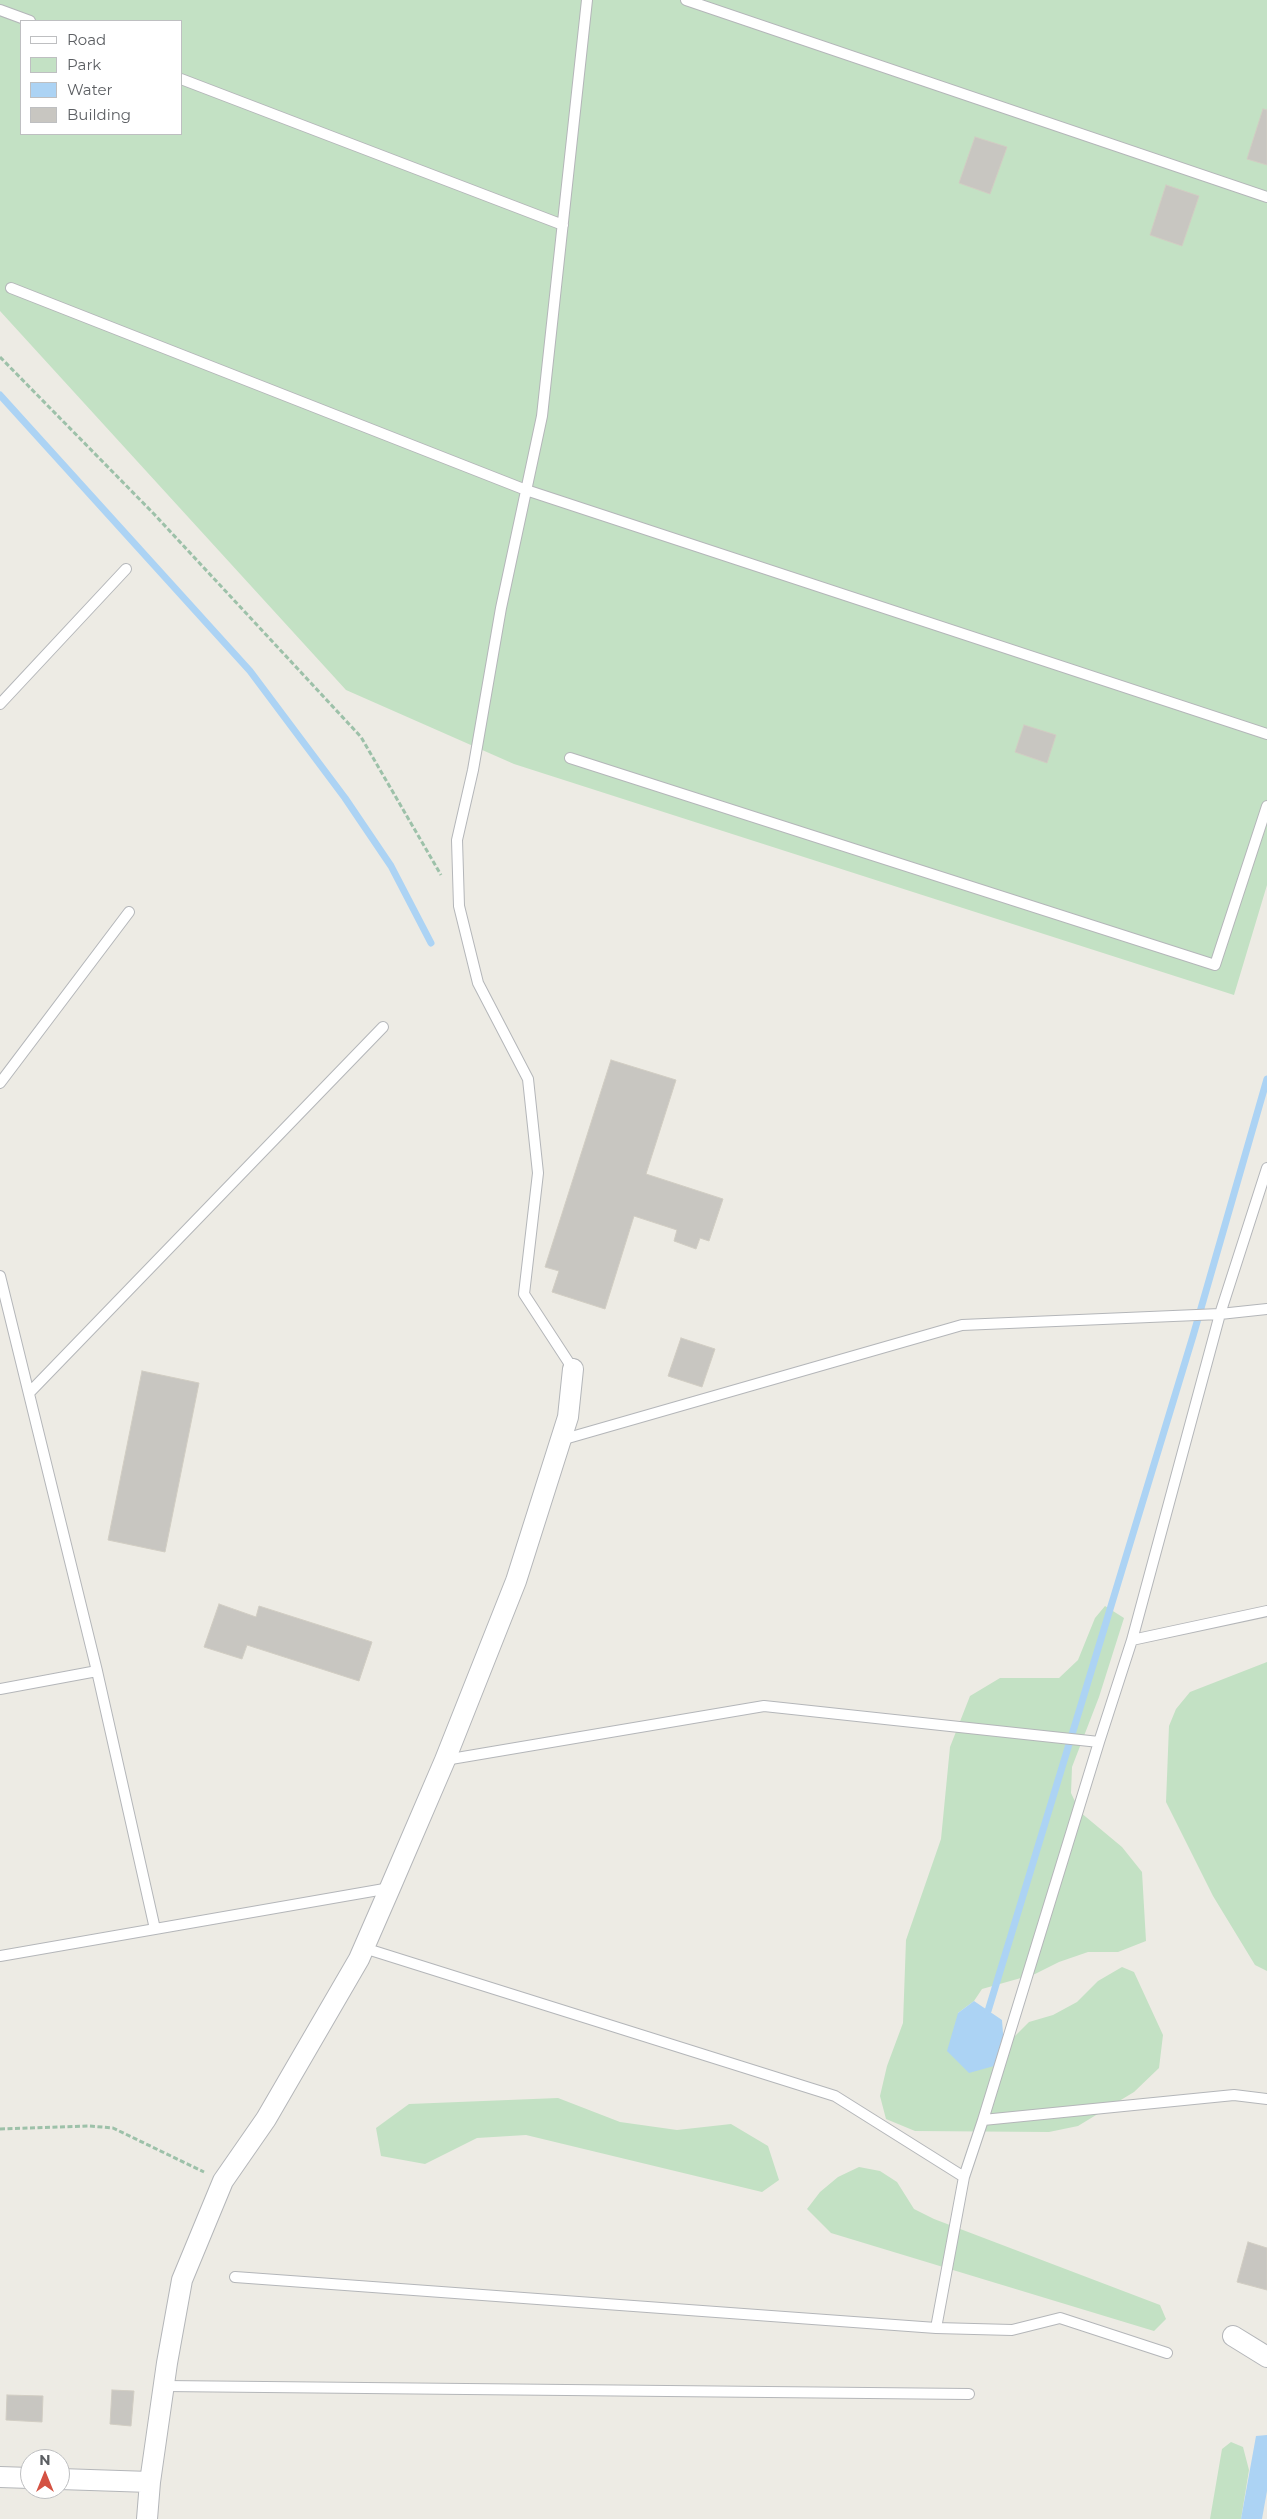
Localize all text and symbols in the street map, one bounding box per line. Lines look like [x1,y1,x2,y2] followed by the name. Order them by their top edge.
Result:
[20,20,182,135] legend
[67,30,106,49] text: Road
[67,55,101,74] text: Park
[67,80,113,99] text: Water
[67,105,131,124] text: Building
[20,2449,70,2499] north arrow
[39,2451,51,2469] text: N

